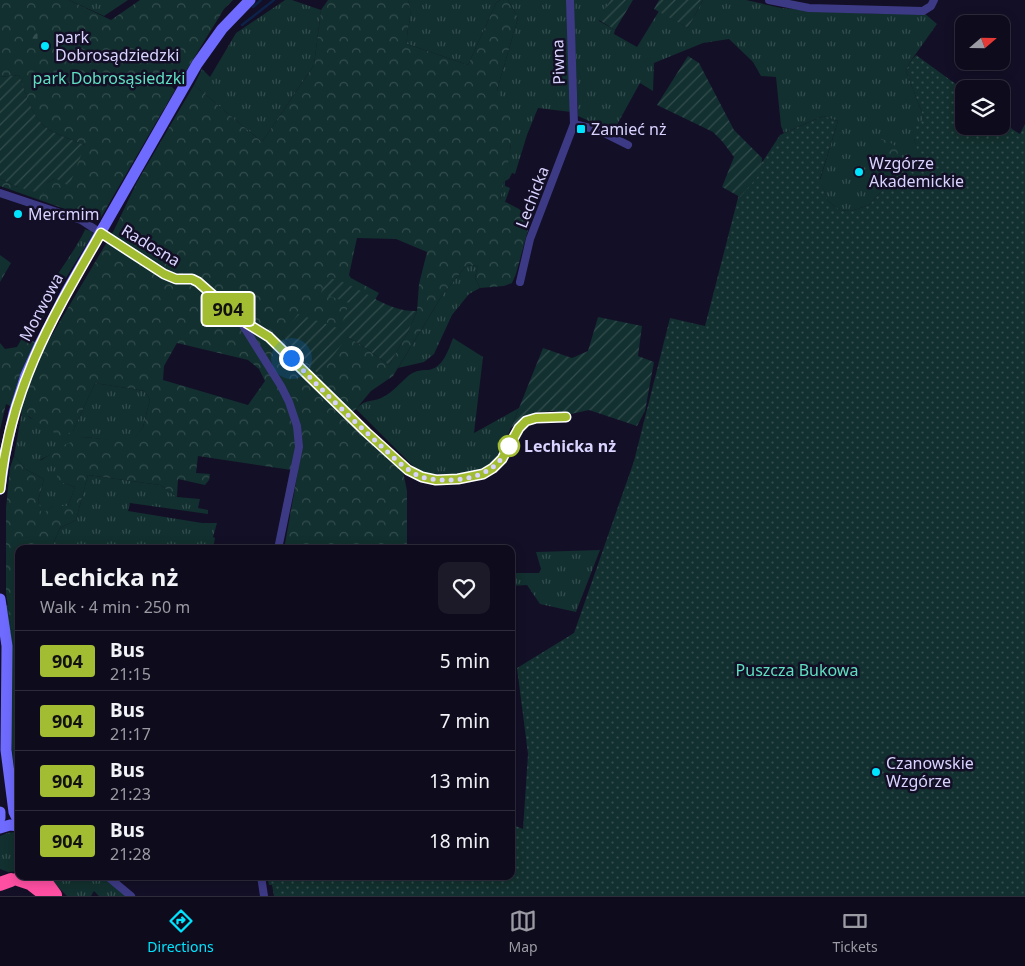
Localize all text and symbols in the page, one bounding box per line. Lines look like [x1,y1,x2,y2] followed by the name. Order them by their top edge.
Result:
[955,15,1010,70] north arrow
[955,15,1010,135] map controls
[55,26,179,66] place label: park Dobrosądziedzki
[546,39,570,85] street label: Piwna
[39,40,51,52] marker: park Dobrosądziedzki
[33,67,185,89] park label: park Dobrosąsiedzki
[955,80,1010,135] button: layers
[591,118,667,140] place label: Zamieć nż
[575,123,587,135] marker: Zamieć nż
[869,152,964,192] place label: Wzgórze Akademickie
[510,163,554,231] street label: Lechicka
[853,166,865,178] marker: Wzgórze Akademickie
[28,203,100,225] place label: Mercmim
[12,208,24,220] marker: Mercmim
[117,219,185,271] street label: Radosna
[14,269,68,345] street label: Morwowa
[199,293,257,325] line badge: 904
[213,297,243,321] text: 904
[279,346,304,371] your location
[498,435,520,457] marker: Lechicka nż
[524,435,616,457] place label: Lechicka nż
[40,560,178,593] text: Lechicka nż
[438,562,490,614] button: heart
[40,596,190,618] text: Walk · 4 min · 250 m
[110,637,145,663] text: Bus
[440,648,490,674] text: 5 min
[52,649,83,673] text: 904
[736,659,858,681] park label: Puszcza Bukowa
[110,663,151,685] text: 21:15
[110,697,145,723] text: Bus
[440,708,490,734] text: 7 min
[52,709,83,733] text: 904
[110,723,151,745] text: 21:17
[886,752,974,792] place label: Czanowskie Wzgórze
[110,757,145,783] text: Bus
[870,766,882,778] marker: Czanowskie Wzgórze
[429,768,490,794] text: 13 min
[52,769,83,793] text: 904
[110,783,151,805] text: 21:23
[110,817,145,843] text: Bus
[429,828,490,854] text: 18 min
[52,829,83,853] text: 904
[110,843,151,865] text: 21:28
[147,907,214,956] tab: Directions
[509,907,538,956] tab: Map
[832,907,878,956] tab: Tickets

